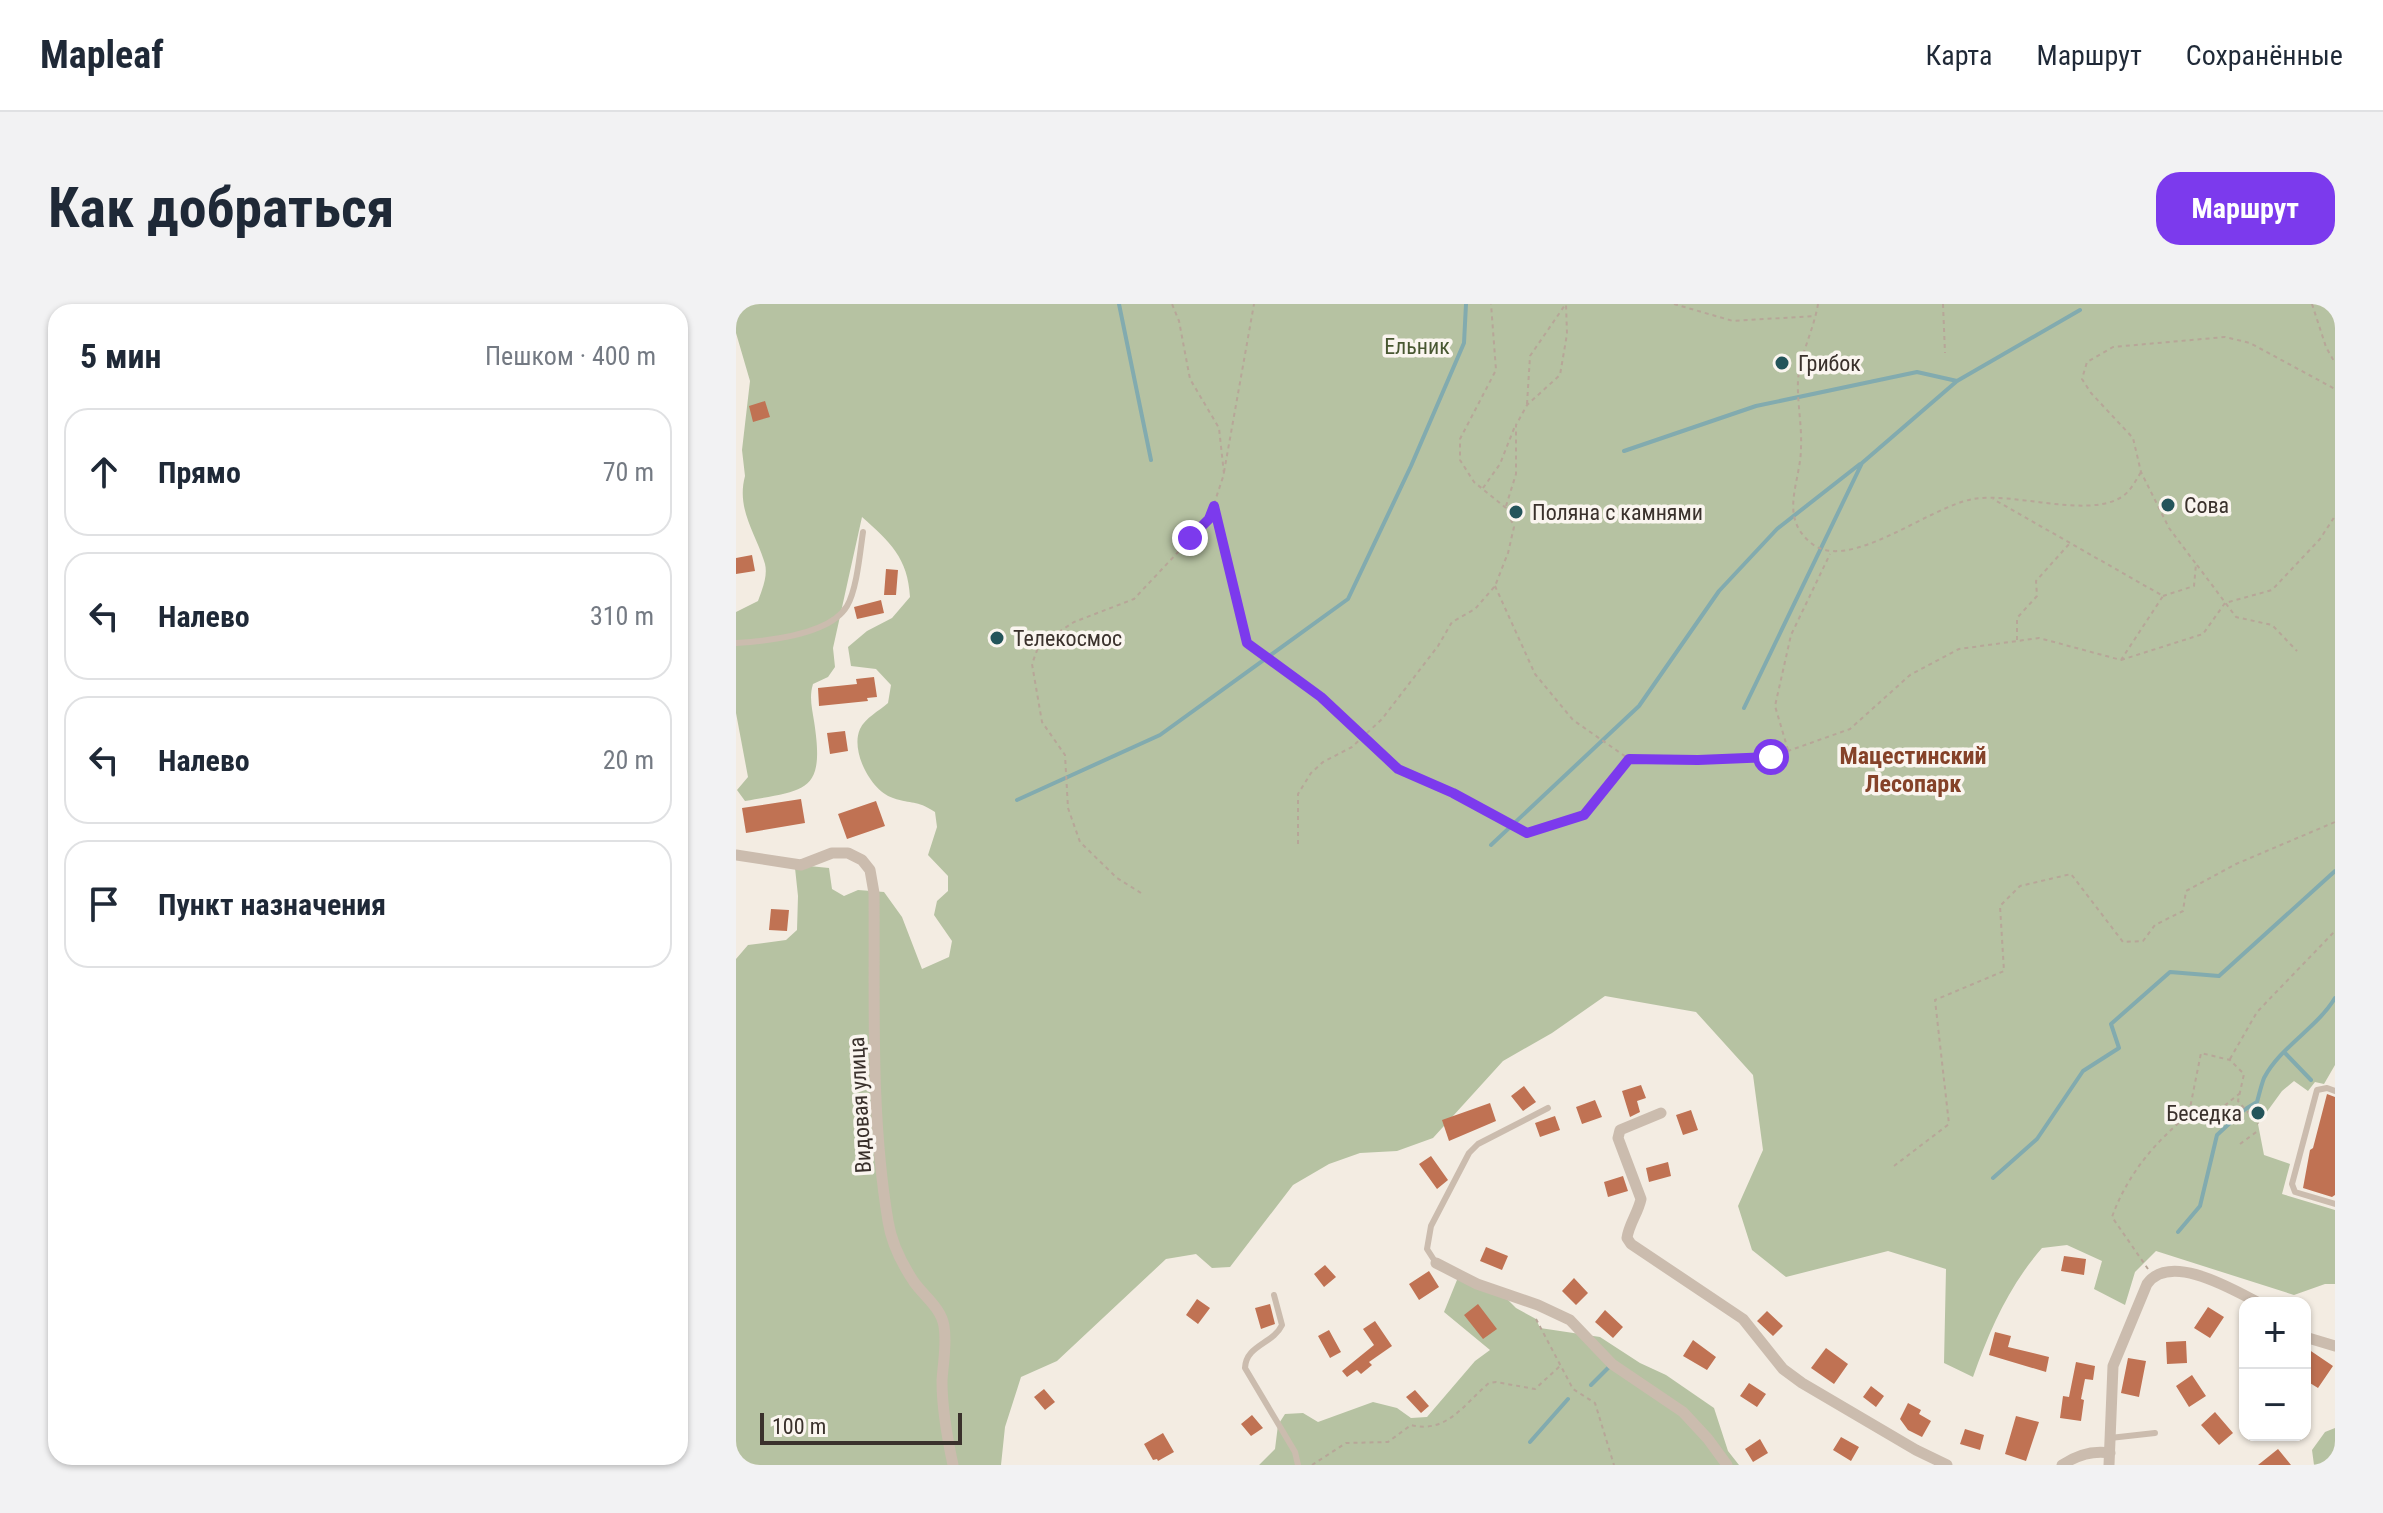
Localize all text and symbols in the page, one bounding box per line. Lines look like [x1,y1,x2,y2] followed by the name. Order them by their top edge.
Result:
[40,33,164,77] text: Mapleaf
[1926,39,1992,72] text: Карта
[2036,39,2142,72] text: Маршрут
[2186,39,2343,72] text: Сохранённые
[2156,172,2335,245] button: Маршрут
[48,175,394,241] text: Как добраться
[1384,334,1450,359] park label: Ельник
[80,336,162,376] text: 5 мин
[485,341,656,371] text: Пешком · 400 m
[1798,351,1861,376] place label: Грибок
[1773,354,1791,372] marker: Грибок
[82,450,126,494] icon: ahead
[158,455,241,490] text: Прямо
[603,457,654,487] text: 70 m
[2184,493,2229,518] place label: Сова
[2159,496,2177,514] marker: Сова
[1532,500,1703,525] place label: Поляна с камнями
[1507,503,1525,521] marker: Поляна с камнями
[1172,520,1208,556] route end
[82,594,126,638] icon: left
[158,599,250,634] text: Налево
[590,601,654,631] text: 310 m
[1013,626,1122,651] place label: Телекосмос
[988,629,1006,647] marker: Телекосмос
[82,738,126,782] icon: left
[1753,739,1789,775] route start
[1839,742,1987,798] district label: Мацестинский Лесопарк
[158,743,250,778] text: Налево
[603,745,654,775] text: 20 m
[82,882,126,926] icon: arrive
[158,887,386,922] text: Пункт назначения
[844,1036,876,1174] street label: Видовая улица
[2166,1101,2242,1126] place label: Беседка
[2249,1104,2267,1122] marker: Беседка
[2239,1297,2311,1441] map controls
[2239,1297,2311,1369] button: +
[2239,1369,2311,1441] button: −
[760,1409,962,1445] scale bar
[772,1414,826,1439] text: 100 m

